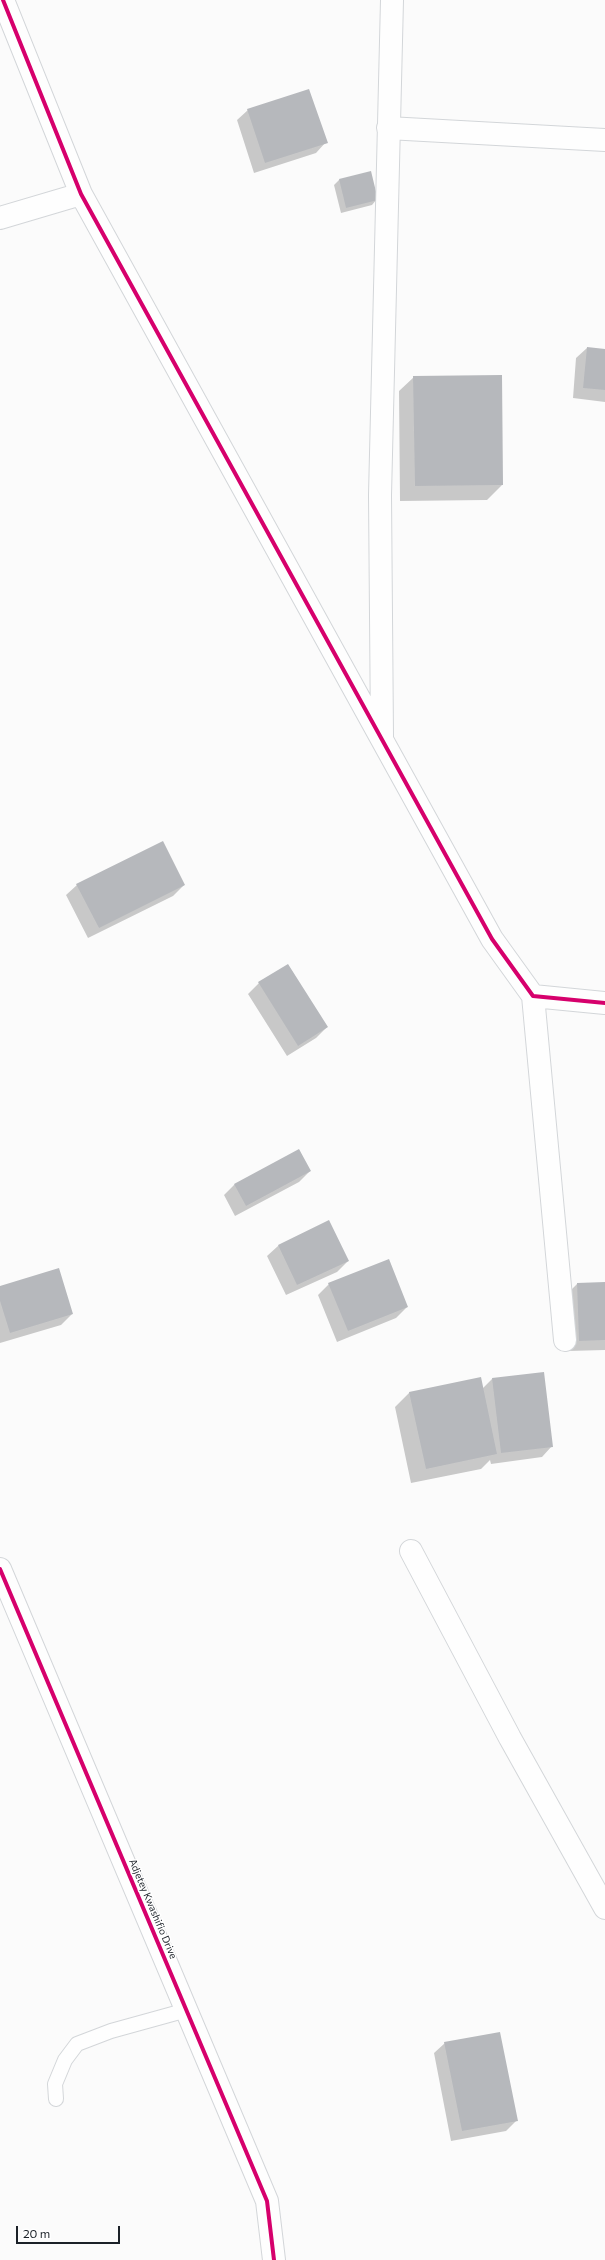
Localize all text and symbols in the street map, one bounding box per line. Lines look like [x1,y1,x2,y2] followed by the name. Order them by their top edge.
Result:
[126,1857,180,1961] street label: Adjetey Kwashifio Drive
[18,2218,122,2244] scale bar
[23,2226,50,2240] text: 20 m

